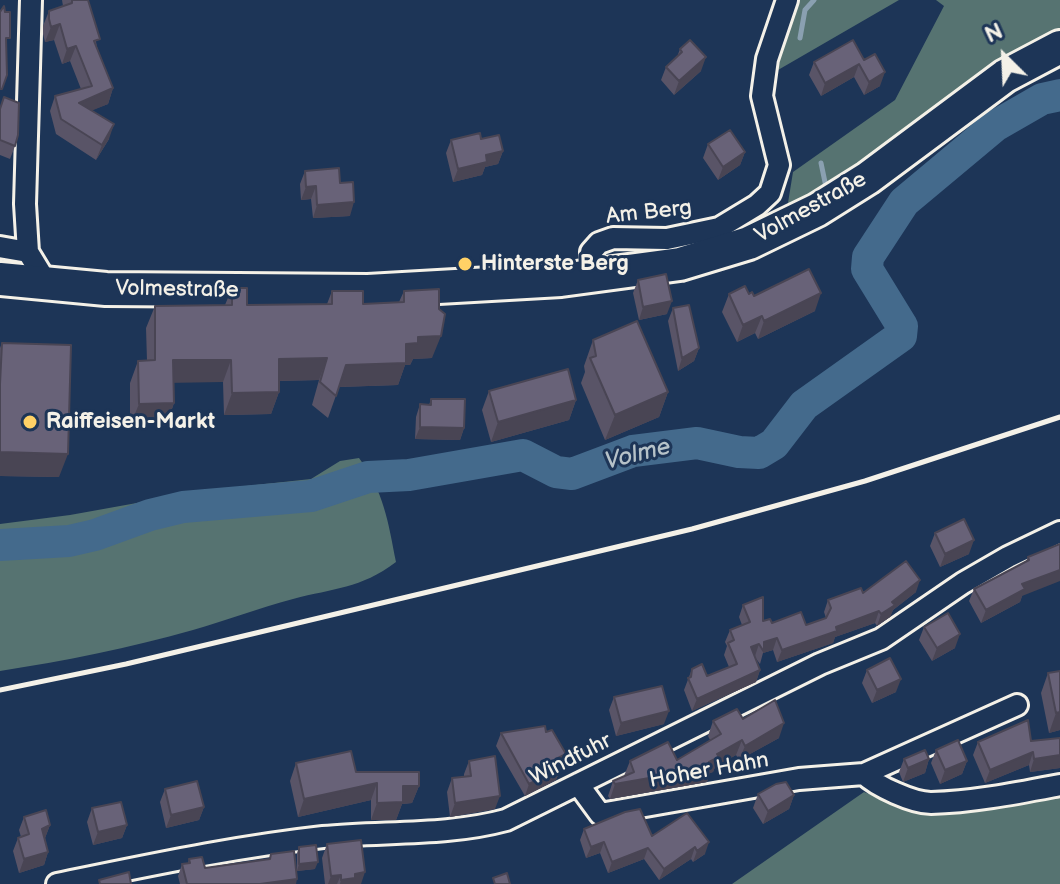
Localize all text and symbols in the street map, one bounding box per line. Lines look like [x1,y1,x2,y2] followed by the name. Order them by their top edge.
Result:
[964,16,1044,96] north arrow
[981,18,1007,49] text: N
[751,167,871,249] street label: Volmestraße
[605,195,693,231] street label: Am Berg
[481,251,629,277] place label: Hinterste Berg
[456,255,474,273] marker: Hinterste Berg
[115,276,239,304] street label: Volmestraße
[46,409,215,435] place label: Raiffeisen-Markt
[21,413,39,431] marker: Raiffeisen-Markt
[602,433,674,477] water label: Volme
[526,728,616,792] street label: Windfuhr
[647,748,771,794] street label: Hoher Hahn

